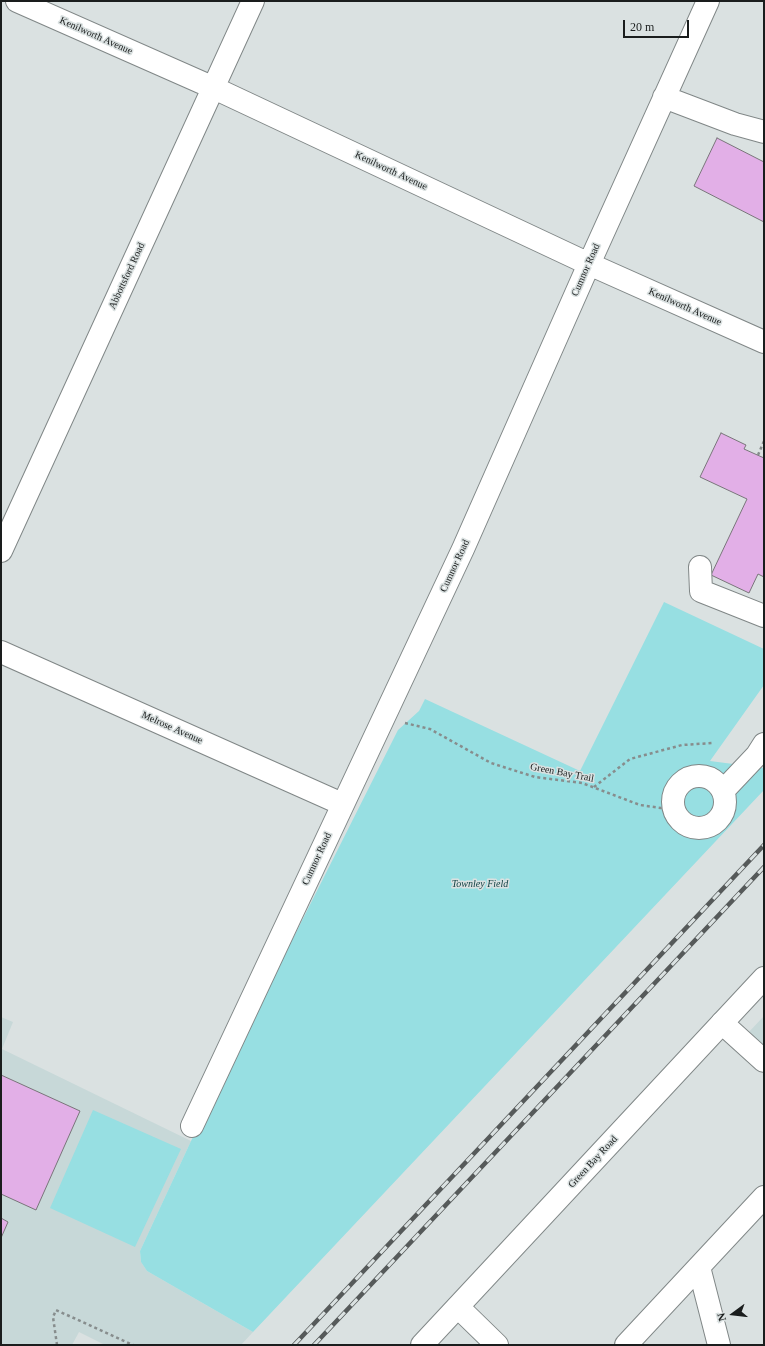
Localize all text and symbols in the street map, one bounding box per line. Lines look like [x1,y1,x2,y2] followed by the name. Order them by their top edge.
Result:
[625,12,691,38] scale bar
[58,15,134,57] street label: Kenilworth Avenue
[630,20,654,34] text: 20 m
[353,149,429,193] street label: Kenilworth Avenue
[106,241,148,311] street label: Abbottsford Road
[569,242,603,298] street label: Cumnor Road
[647,286,723,328] street label: Kenilworth Avenue
[438,538,472,594] street label: Cumnor Road
[140,709,204,747] street label: Melrose Avenue
[529,761,595,785] street label: Green Bay Trail
[300,831,334,887] street label: Cumnor Road
[452,878,508,890] park label: Townley Field
[566,1134,620,1190] street label: Green Bay Road
[713,1294,753,1334] north arrow
[715,1312,728,1323] text: N

